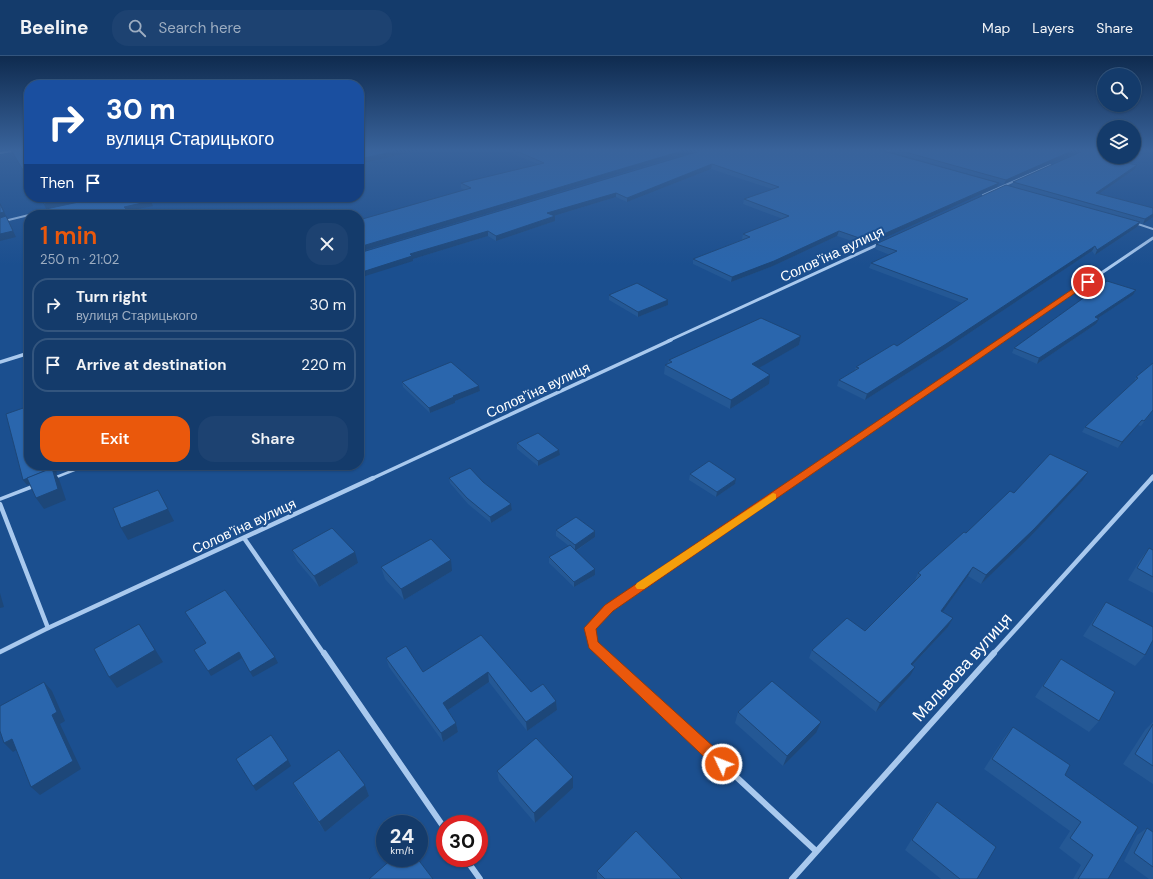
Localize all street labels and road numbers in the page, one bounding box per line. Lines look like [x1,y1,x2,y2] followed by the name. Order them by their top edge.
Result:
[777,222,887,286] street label: Соловʼїна вулиця
[483,358,593,422] street label: Соловʼїна вулиця
[189,494,299,558] street label: Соловʼїна вулиця
[907,608,1017,726] street label: Мальвова вулиця

